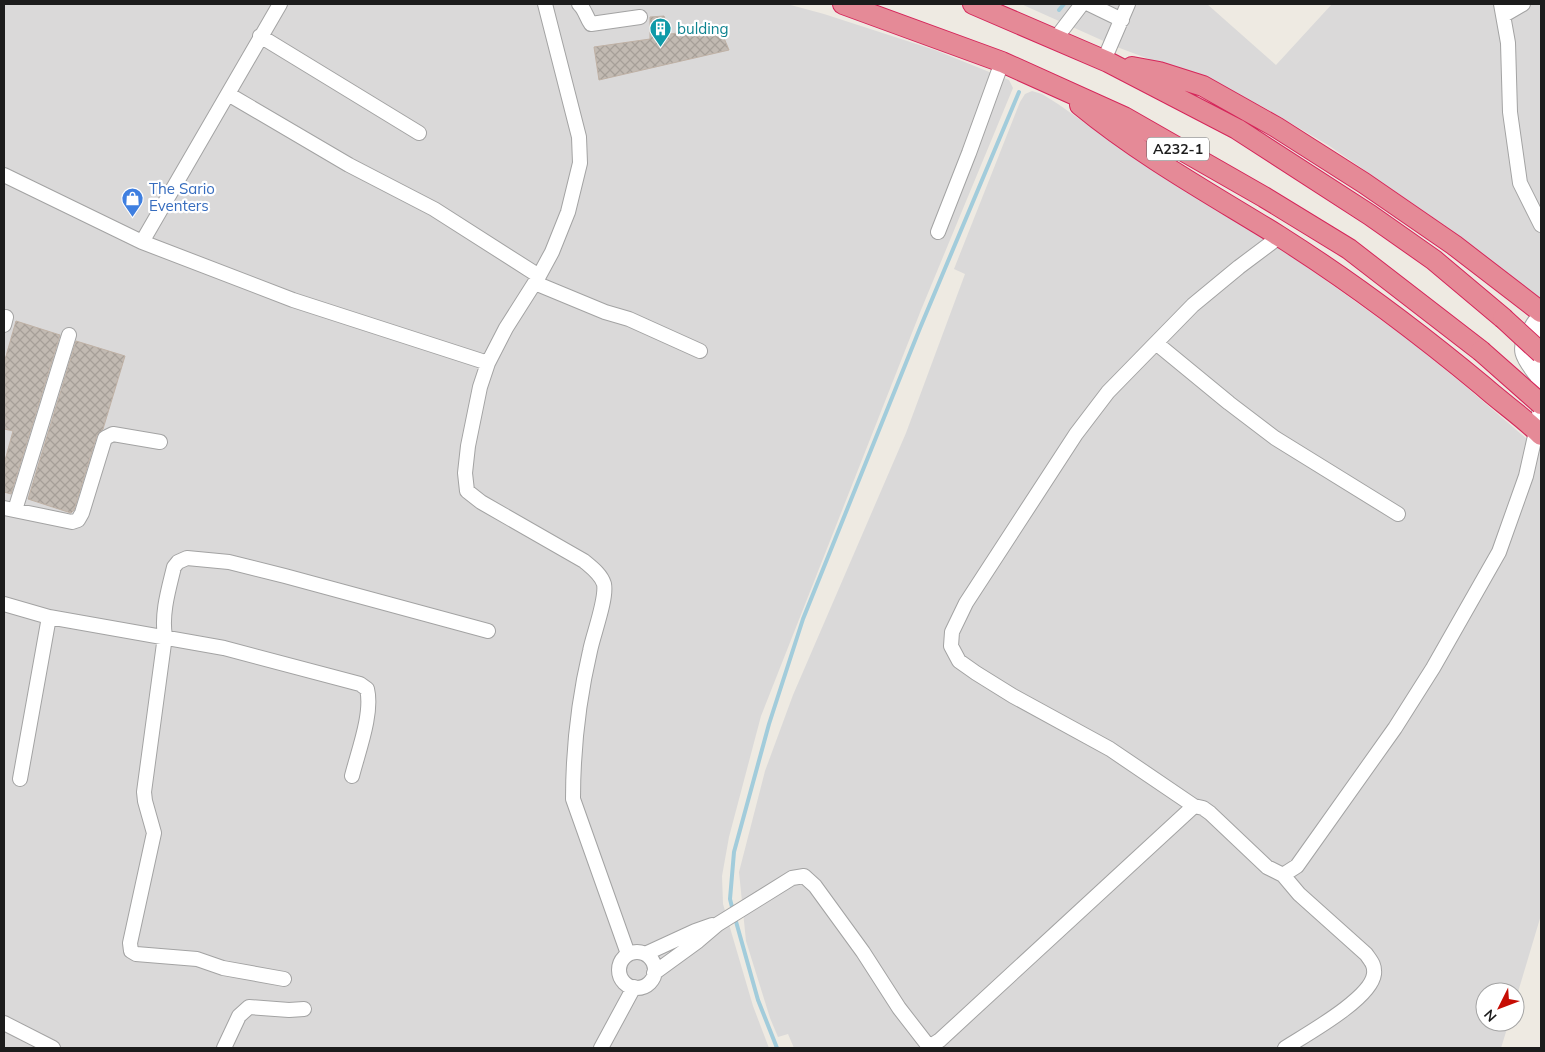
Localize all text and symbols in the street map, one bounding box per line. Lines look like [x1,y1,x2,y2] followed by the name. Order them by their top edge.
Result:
[649,17,673,48] building icon: bulding
[677,19,729,38] place label: bulding
[1147,138,1209,160] road number: A232-1
[149,179,215,215] place label: The Sario Eventers
[121,186,145,217] shop icon: The Sario Eventers
[1475,982,1525,1032] north arrow
[1480,1006,1501,1026] text: N

